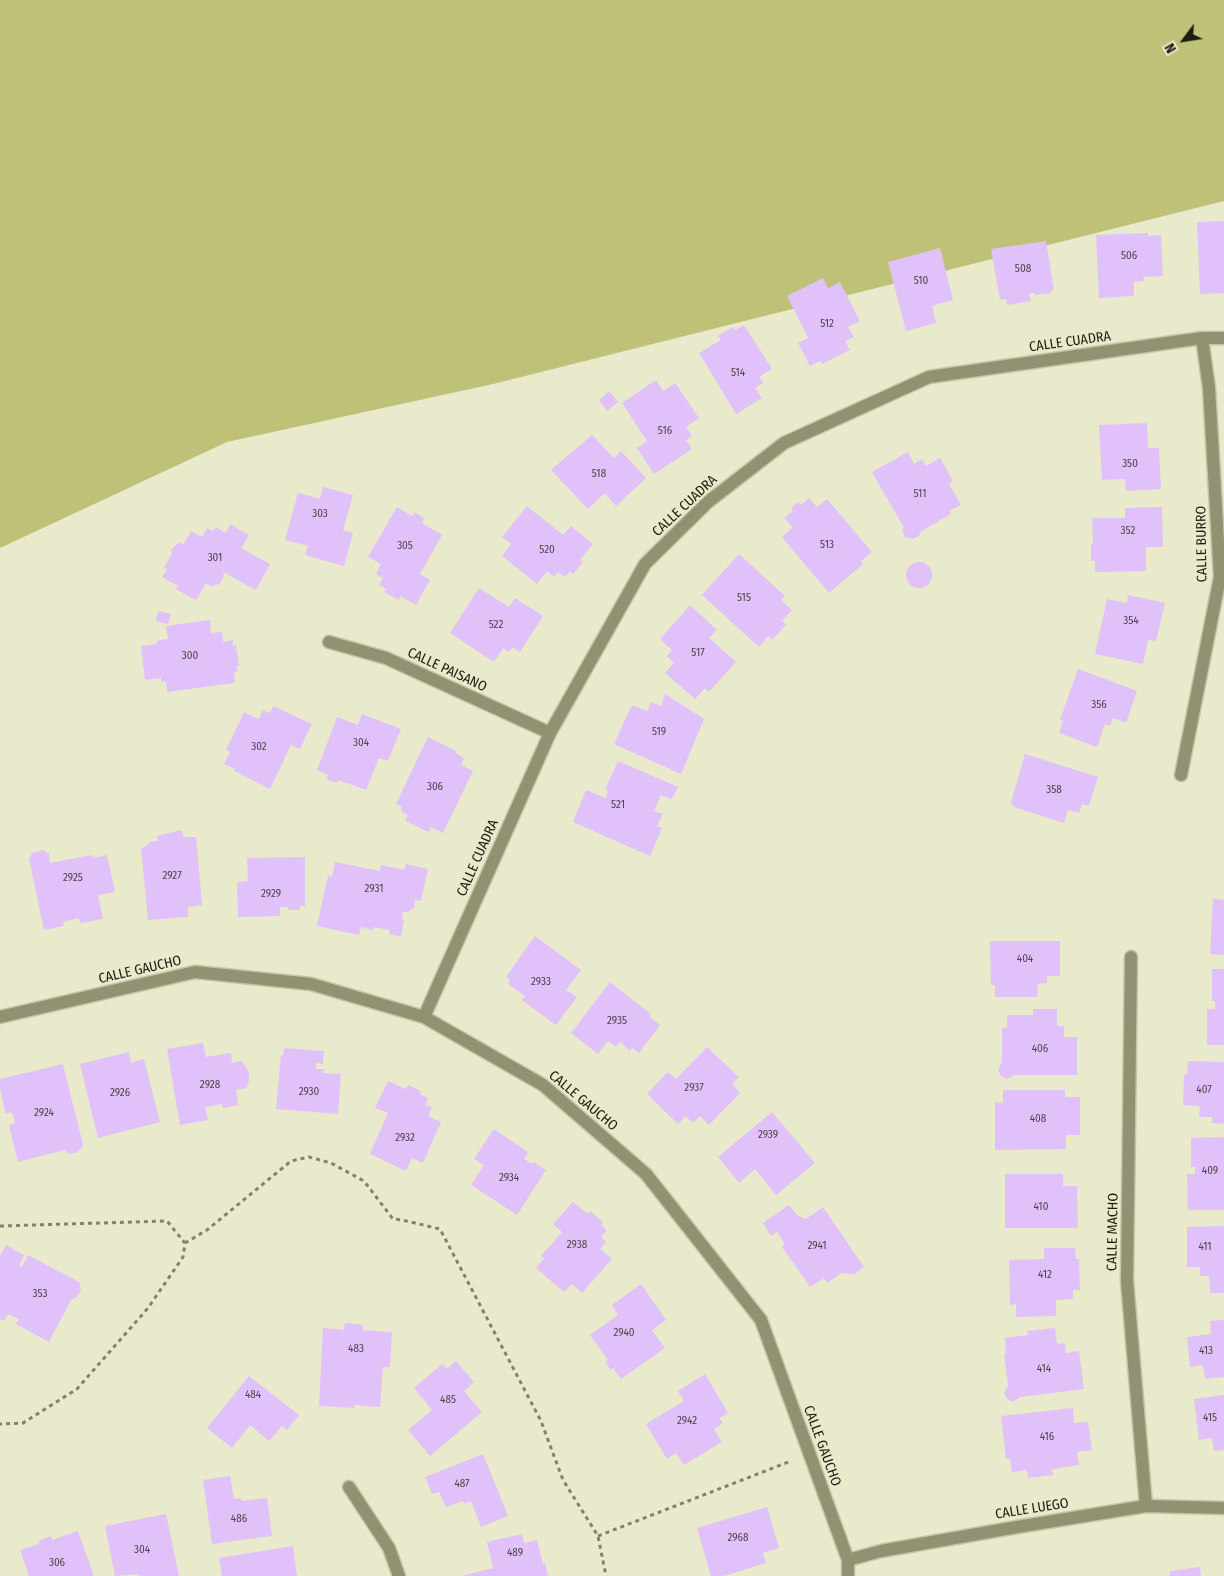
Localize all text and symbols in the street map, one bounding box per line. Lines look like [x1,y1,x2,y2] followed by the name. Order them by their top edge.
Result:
[1159,15,1209,65] north arrow
[1161,40,1180,56] text: N
[1121,249,1137,263] house number: 506
[1015,262,1031,276] house number: 508
[914,274,928,288] house number: 510
[820,317,834,331] house number: 512
[1028,328,1112,356] street label: CALLE CUADRA
[731,366,745,380] house number: 514
[658,424,672,438] house number: 516
[1122,457,1138,471] house number: 350
[592,467,606,481] house number: 518
[649,472,721,540] street label: CALLE CUADRA
[914,487,926,501] house number: 511
[1193,506,1211,582] street label: CALLE BURRO
[312,507,328,521] house number: 303
[1121,524,1135,538] house number: 352
[820,538,834,552] house number: 513
[397,539,413,553] house number: 305
[539,543,555,557] house number: 520
[208,551,222,565] house number: 301
[737,591,751,605] house number: 515
[1123,614,1139,628] house number: 354
[489,618,503,632] house number: 522
[405,644,489,696] street label: CALLE PAISANO
[691,646,705,660] house number: 517
[182,649,198,663] house number: 300
[1091,698,1107,712] house number: 356
[652,725,666,739] house number: 519
[353,736,369,750] house number: 304
[251,740,267,754] house number: 302
[427,780,443,794] house number: 306
[1046,783,1062,797] house number: 358
[611,798,625,812] house number: 521
[454,817,502,899] street label: CALLE CUADRA
[162,869,182,883] house number: 2927
[63,871,83,885] house number: 2925
[365,882,383,896] house number: 2931
[261,887,281,901] house number: 2929
[97,952,183,988] street label: CALLE GAUCHO
[1017,952,1033,966] house number: 404
[531,975,551,989] house number: 2933
[607,1014,627,1028] house number: 2935
[1032,1042,1048,1056] house number: 406
[545,1067,621,1135] street label: CALLE GAUCHO
[200,1078,220,1092] house number: 2928
[684,1081,704,1095] house number: 2937
[1196,1083,1212,1097] house number: 407
[299,1085,319,1099] house number: 2930
[110,1086,130,1100] house number: 2926
[34,1106,54,1120] house number: 2924
[1030,1112,1046,1126] house number: 408
[758,1128,778,1142] house number: 2939
[395,1131,415,1145] house number: 2932
[1202,1164,1218,1178] house number: 409
[499,1171,519,1185] house number: 2934
[1104,1193,1122,1271] street label: CALLE MACHO
[1034,1200,1048,1214] house number: 410
[567,1238,587,1252] house number: 2938
[807,1239,827,1253] house number: 2941
[1198,1240,1212,1254] house number: 411
[1038,1268,1052,1282] house number: 412
[33,1287,47,1301] house number: 353
[613,1326,635,1340] house number: 2940
[348,1342,364,1356] house number: 483
[1199,1344,1213,1358] house number: 413
[1037,1362,1051,1376] house number: 414
[245,1388,261,1402] house number: 484
[440,1393,456,1407] house number: 485
[800,1403,844,1489] street label: CALLE GAUCHO
[1203,1411,1217,1425] house number: 415
[677,1414,697,1428] house number: 2942
[1040,1430,1054,1444] house number: 416
[454,1477,470,1491] house number: 487
[994,1495,1070,1523] street label: CALLE LUEGO
[231,1512,247,1526] house number: 486
[727,1531,749,1545] house number: 2968
[134,1543,150,1557] house number: 304
[507,1546,523,1560] house number: 489
[49,1556,65,1570] house number: 306

